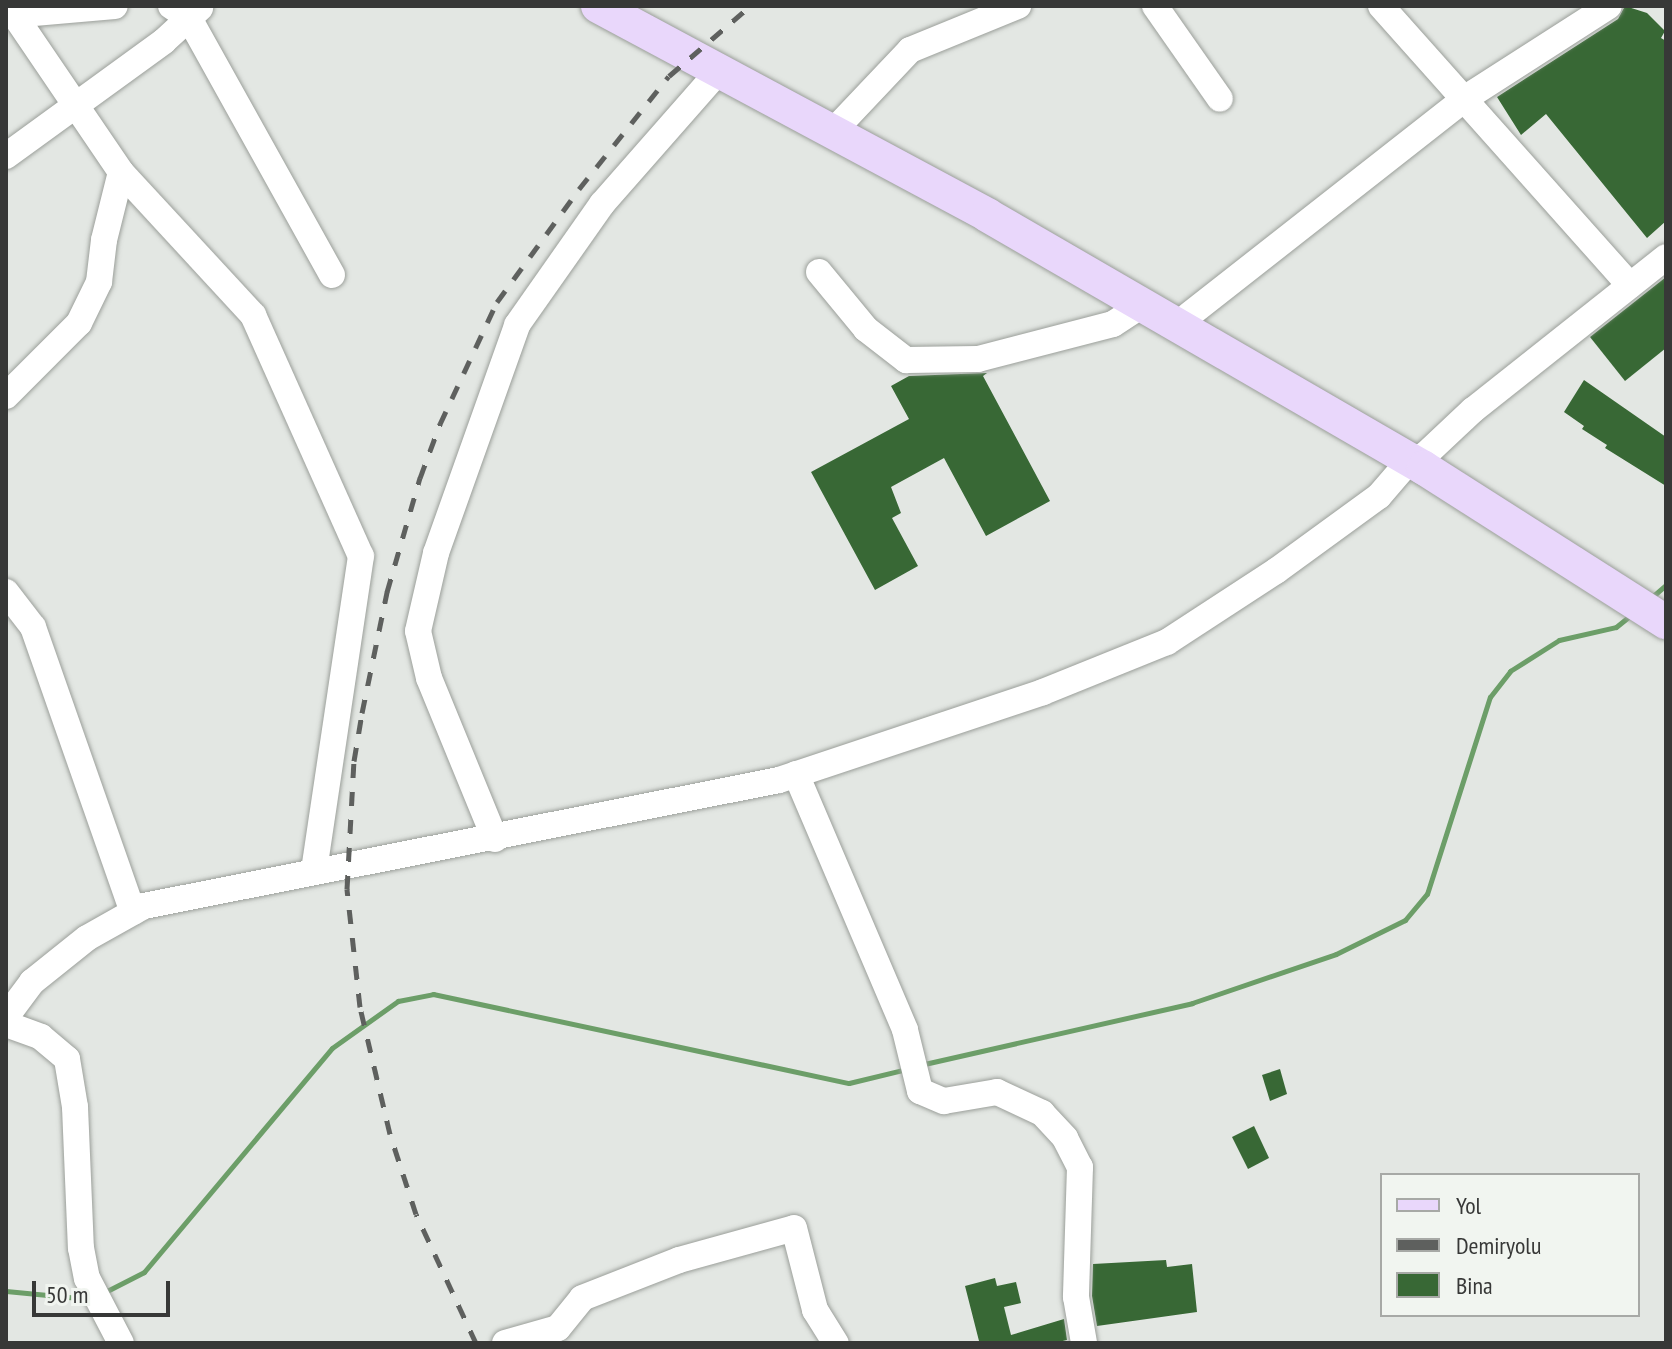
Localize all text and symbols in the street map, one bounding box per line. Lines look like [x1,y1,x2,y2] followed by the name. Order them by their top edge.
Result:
[1380,1173,1640,1317] legend
[1456,1190,1481,1221] text: Yol
[1456,1230,1541,1261] text: Demiryolu
[36,1265,174,1315] scale bar
[1456,1270,1493,1301] text: Bina
[46,1279,88,1310] text: 50 m

